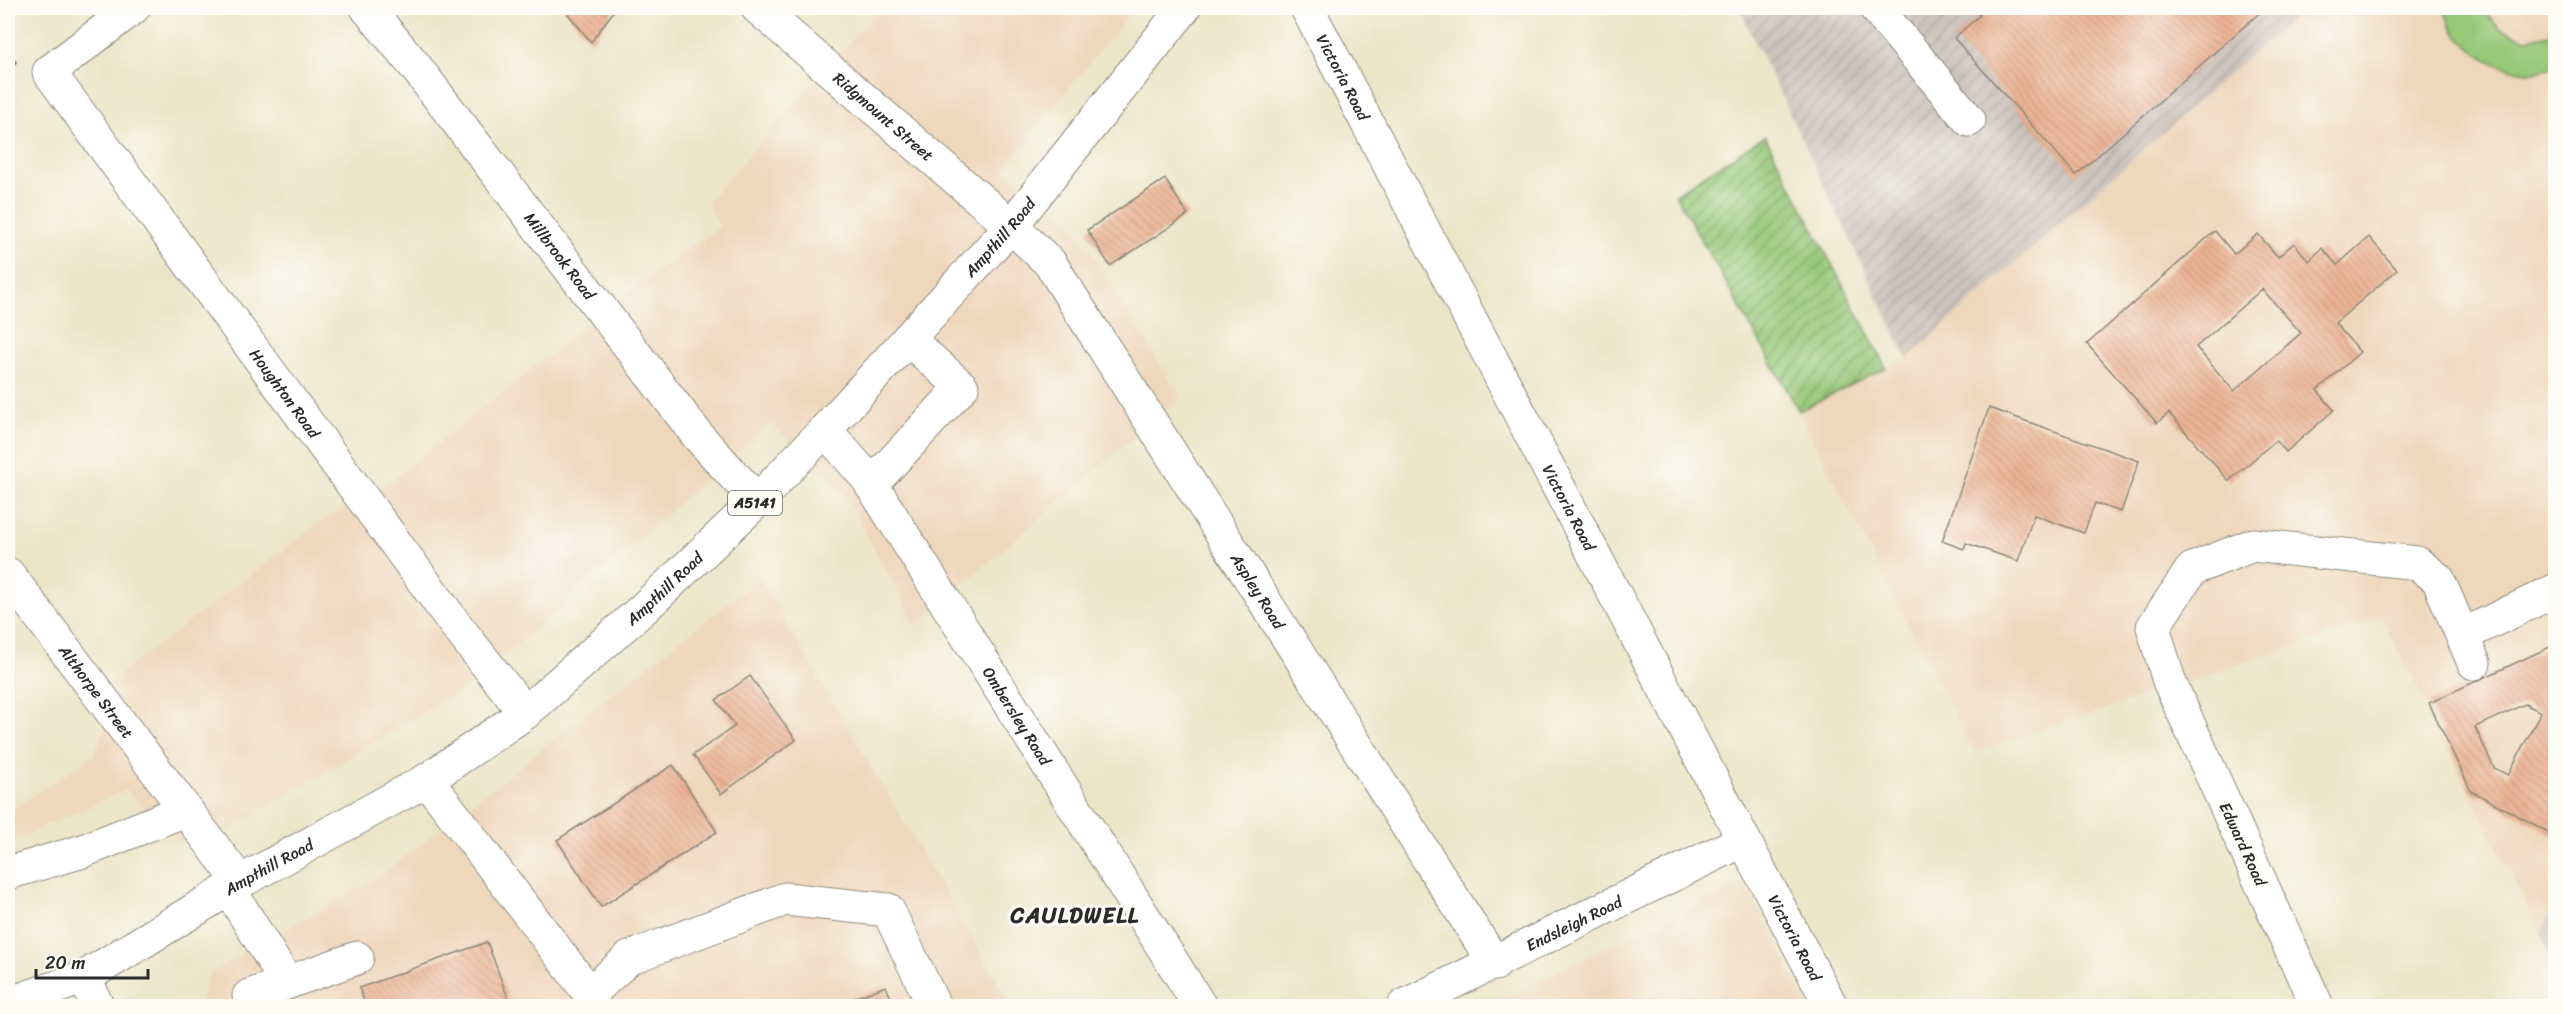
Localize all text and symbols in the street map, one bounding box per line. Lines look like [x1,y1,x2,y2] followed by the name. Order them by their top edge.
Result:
[1308,28,1379,127] street label: Victoria Road
[827,64,941,168] street label: Ridgmount Street
[956,190,1044,284] street label: Ampthill Road
[517,205,604,307] street label: Millbrook Road
[242,342,329,446] street label: Houghton Road
[1534,459,1605,557] street label: Victoria Road
[728,491,782,515] road number: A5141
[618,543,711,633] street label: Ampthill Road
[1222,546,1294,636] street label: Aspley Road
[51,637,142,745] street label: Althorpe Street
[975,660,1060,772] street label: Ombersley Road
[2211,797,2276,892] street label: Edward Road
[218,829,320,903] street label: Ampthill Road
[1521,886,1629,959] street label: Endsleigh Road
[1760,889,1831,988] street label: Victoria Road
[1009,896,1140,935] district label: CAULDWELL
[36,942,148,980] scale bar
[45,947,85,979] text: 20 m

